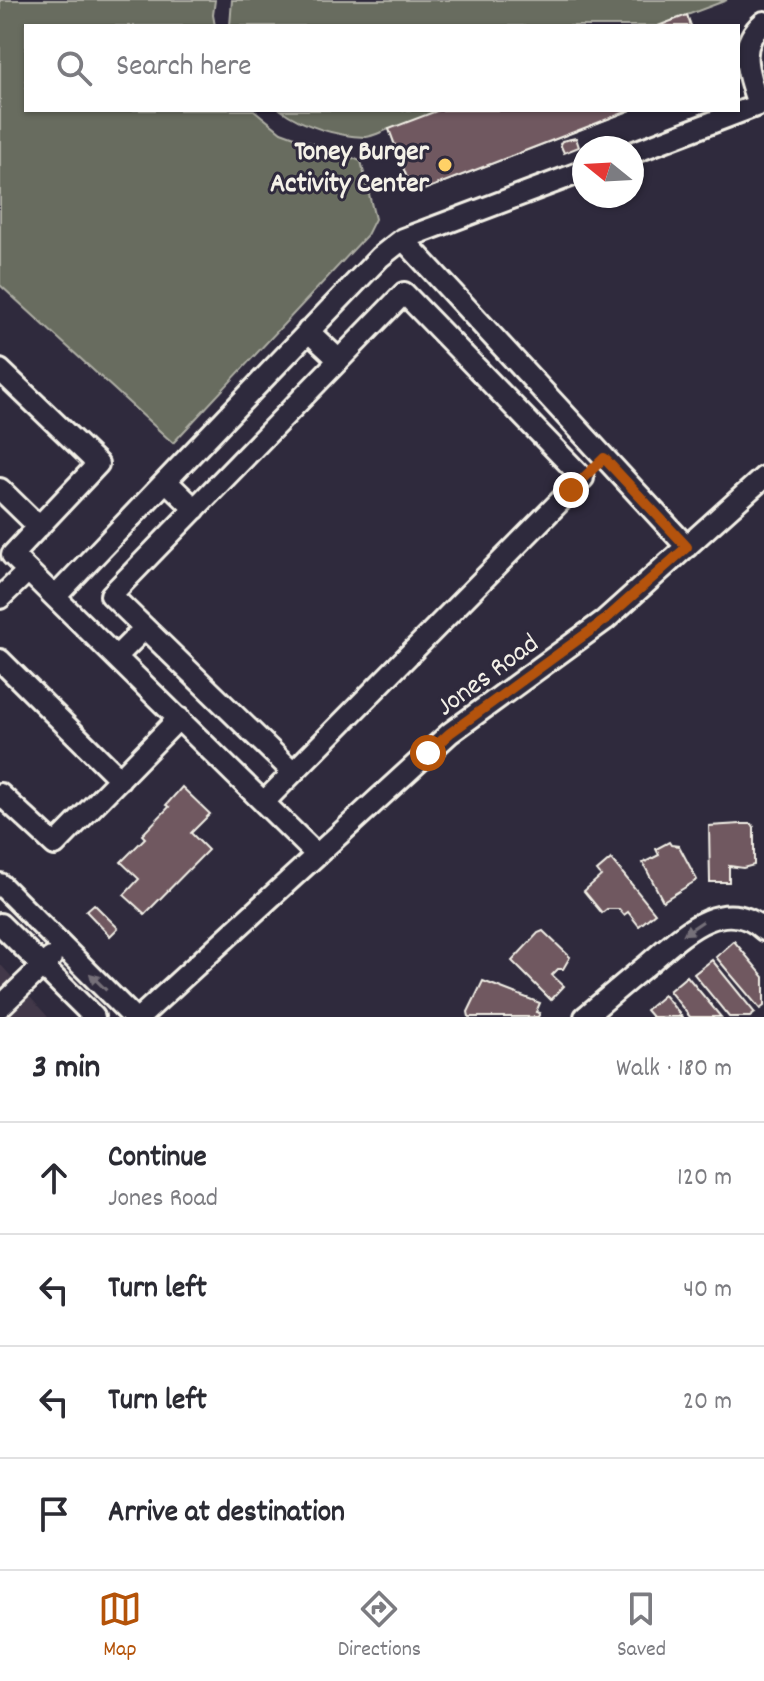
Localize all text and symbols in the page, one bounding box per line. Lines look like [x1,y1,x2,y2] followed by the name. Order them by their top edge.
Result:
[24,24,740,112] search box
[52,46,96,90] icon: search
[116,47,252,90] text: Search here
[270,134,430,206] place label: Toney Burger Activity Center
[572,136,644,208] north arrow
[436,156,454,174] marker: Toney Burger Activity Center
[553,472,589,508] route end
[429,626,549,728] street label: Jones Road
[410,735,446,771] route start
[683,921,704,936] one-way arrow
[89,973,108,992] one-way arrow
[32,1045,100,1094] text: 3 min
[616,1051,732,1088] text: Walk · 180 m
[108,1138,207,1181] text: Continue
[32,1156,76,1200] icon: ahead
[677,1160,732,1197] text: 120 m
[108,1181,218,1218] text: Jones Road
[32,1268,76,1312] icon: left
[108,1269,207,1312] text: Turn left
[683,1272,732,1309] text: 40 m
[32,1380,76,1424] icon: left
[108,1381,207,1424] text: Turn left
[683,1384,732,1421] text: 20 m
[32,1492,76,1536] icon: arrive
[108,1493,345,1536] text: Arrive at destination
[98,1587,142,1666] tab: Map
[338,1587,421,1666] tab: Directions
[617,1587,666,1666] tab: Saved

